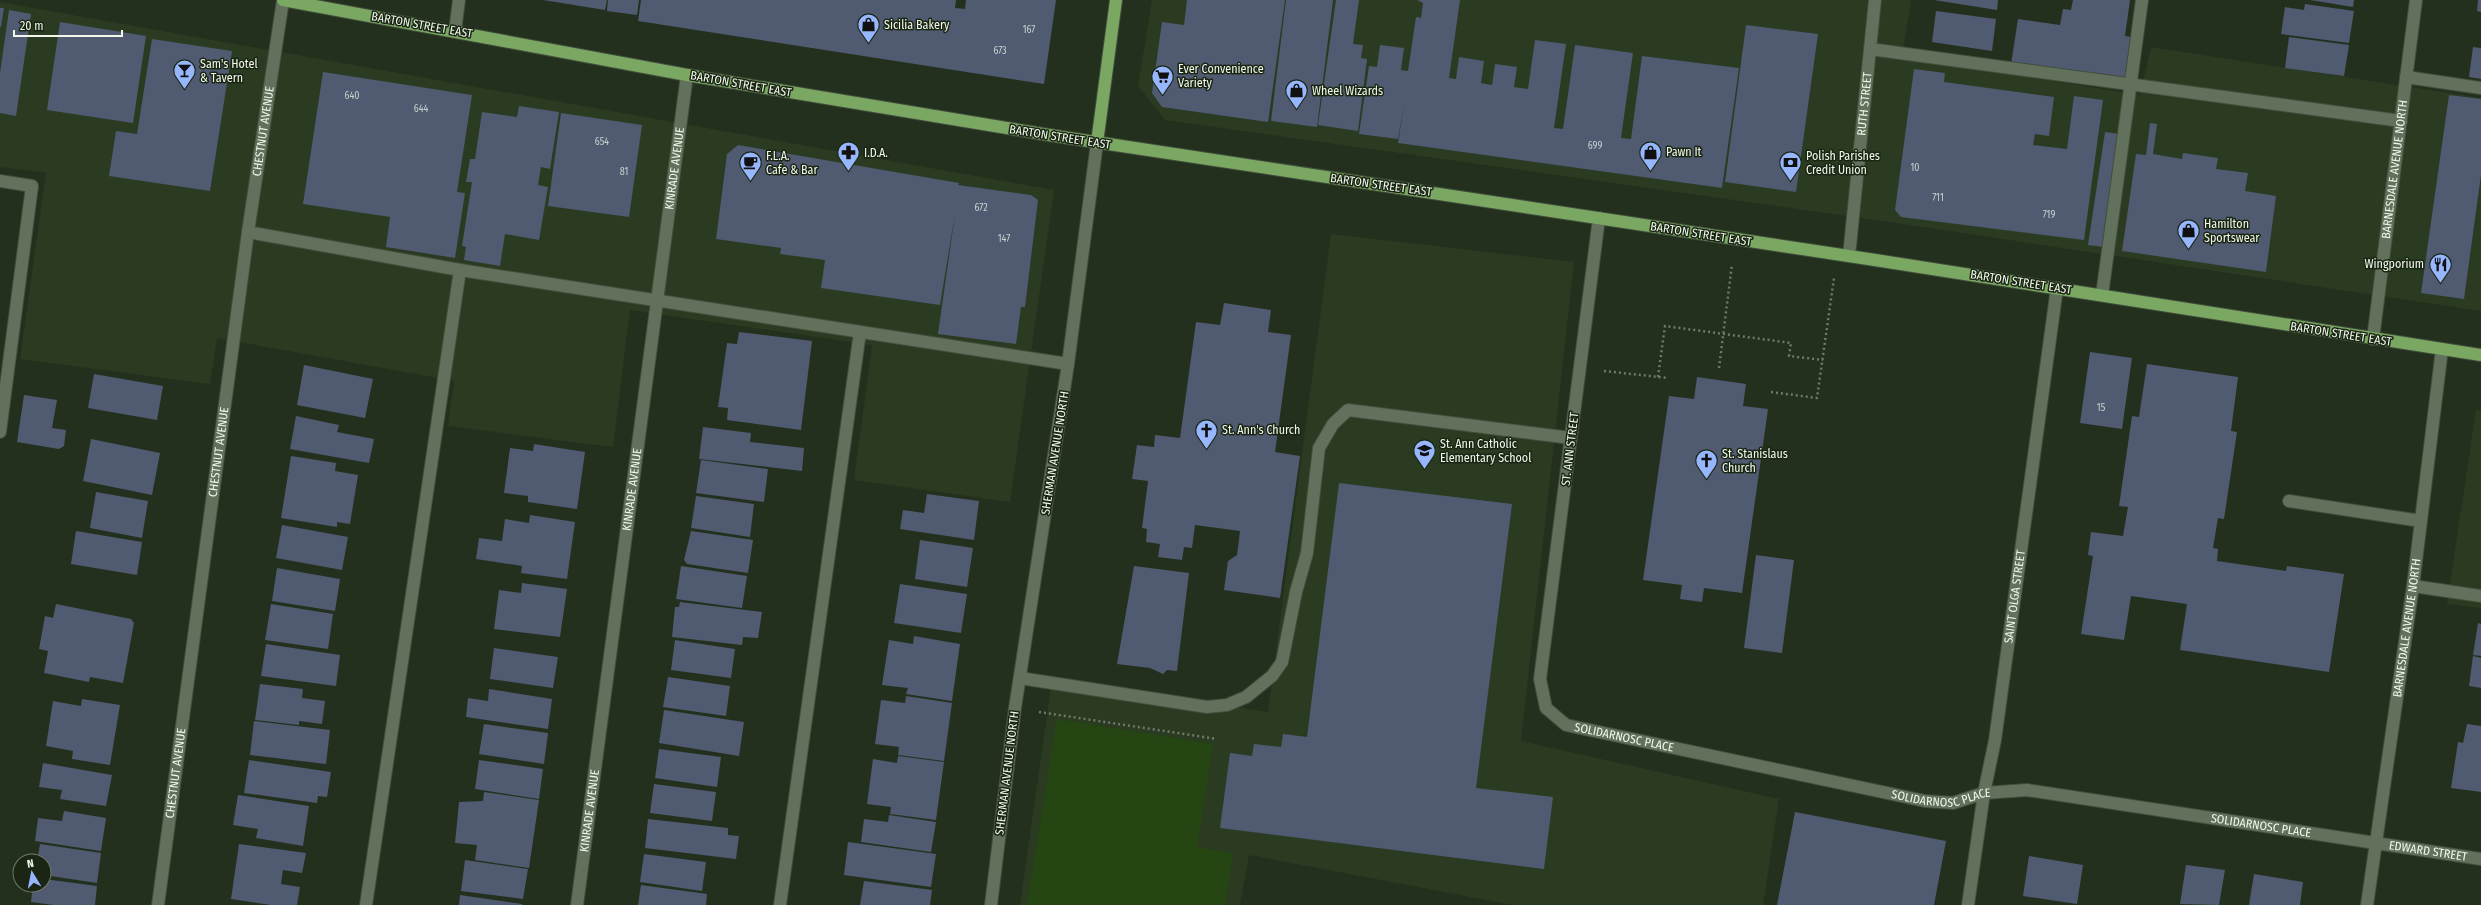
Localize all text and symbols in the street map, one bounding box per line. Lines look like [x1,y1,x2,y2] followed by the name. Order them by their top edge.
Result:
[370,9,474,41] street label: BARTON STREET EAST
[14,12,122,38] scale bar
[855,12,881,45] shop icon: Sicilia Bakery
[884,18,950,32] place label: Sicilia Bakery
[20,19,44,33] text: 20 m
[1023,24,1035,36] house number: 167
[993,45,1007,57] house number: 673
[200,57,258,85] place label: Sam's Hotel & Tavern
[172,58,198,91] bar icon: Sam's Hotel & Tavern
[1178,62,1264,90] place label: Ever Convenience Variety
[1150,63,1176,96] supermarket icon: Ever Convenience Variety
[689,68,793,100] street label: BARTON STREET EAST
[1854,71,1875,136] street label: RUTH STREET
[1283,78,1309,111] shop icon: Wheel Wizards
[1312,84,1383,98] place label: Wheel Wizards
[250,85,277,177] street label: CHESTNUT AVENUE
[344,90,360,102] house number: 640
[2379,99,2410,240] street label: BARNESDALE AVENUE NORTH
[414,103,428,115] house number: 644
[1008,122,1112,152] street label: BARTON STREET EAST
[662,126,687,211] street label: KINRADE AVENUE
[595,136,609,148] house number: 654
[1637,139,1663,172] shop icon: Pawn It
[836,140,862,173] pharmacy icon: I.D.A.
[1588,140,1602,152] house number: 699
[1666,145,1702,159] place label: Pawn It
[864,146,888,160] place label: I.D.A.
[766,149,818,177] place label: F.L.A. Cafe & Bar
[1806,149,1880,177] place label: Polish Parishes Credit Union
[738,150,764,183] cafe icon: F.L.A. Cafe & Bar
[1778,150,1804,183] bank icon: Polish Parishes Credit Union
[1910,162,1920,174] house number: 10
[620,166,628,178] house number: 81
[1329,171,1433,199] street label: BARTON STREET EAST
[1932,192,1944,204] house number: 711
[974,202,988,214] house number: 672
[2043,209,2055,221] house number: 719
[2204,217,2260,245] place label: Hamilton Sportswear
[2176,218,2202,251] shop icon: Hamilton Sportswear
[1649,219,1753,249] street label: BARTON STREET EAST
[998,233,1010,245] house number: 147
[2427,251,2453,284] restaurant icon: Wingporium
[2365,257,2424,271] place label: Wingporium
[1969,267,2073,297] street label: BARTON STREET EAST
[2289,319,2393,349] street label: BARTON STREET EAST
[1038,390,1072,516] street label: SHERMAN AVENUE NORTH
[2097,402,2106,414] house number: 15
[206,406,232,498] street label: CHESTNUT AVENUE
[1559,411,1582,487] street label: ST. ANN STREET
[1193,417,1219,450] church icon: St. Ann's Church
[1222,423,1300,437] place label: St. Ann's Church
[1440,437,1531,465] place label: St. Ann Catholic Elementary School
[1412,438,1438,471] school or university icon: St. Ann Catholic Elementary School
[620,447,644,532] street label: KINRADE AVENUE
[1722,447,1788,475] place label: St. Stanislaus Church
[1694,448,1720,481] church icon: St. Stanislaus Church
[2001,549,2028,644] street label: SAINT OLGA STREET
[2390,558,2423,698] street label: BARNESDALE AVENUE NORTH
[992,710,1022,836] street label: SHERMAN AVENUE NORTH
[1573,720,1675,755] street label: SOLIDARNOSC PLACE
[163,727,189,819] street label: CHESTNUT AVENUE
[577,768,602,853] street label: KINRADE AVENUE
[1890,786,1991,810] street label: SOLIDARNOSC PLACE
[2210,811,2312,840] street label: SOLIDARNOSC PLACE
[2388,838,2469,864] street label: EDWARD STREET
[12,853,52,893] north arrow
[26,857,35,871] text: N

